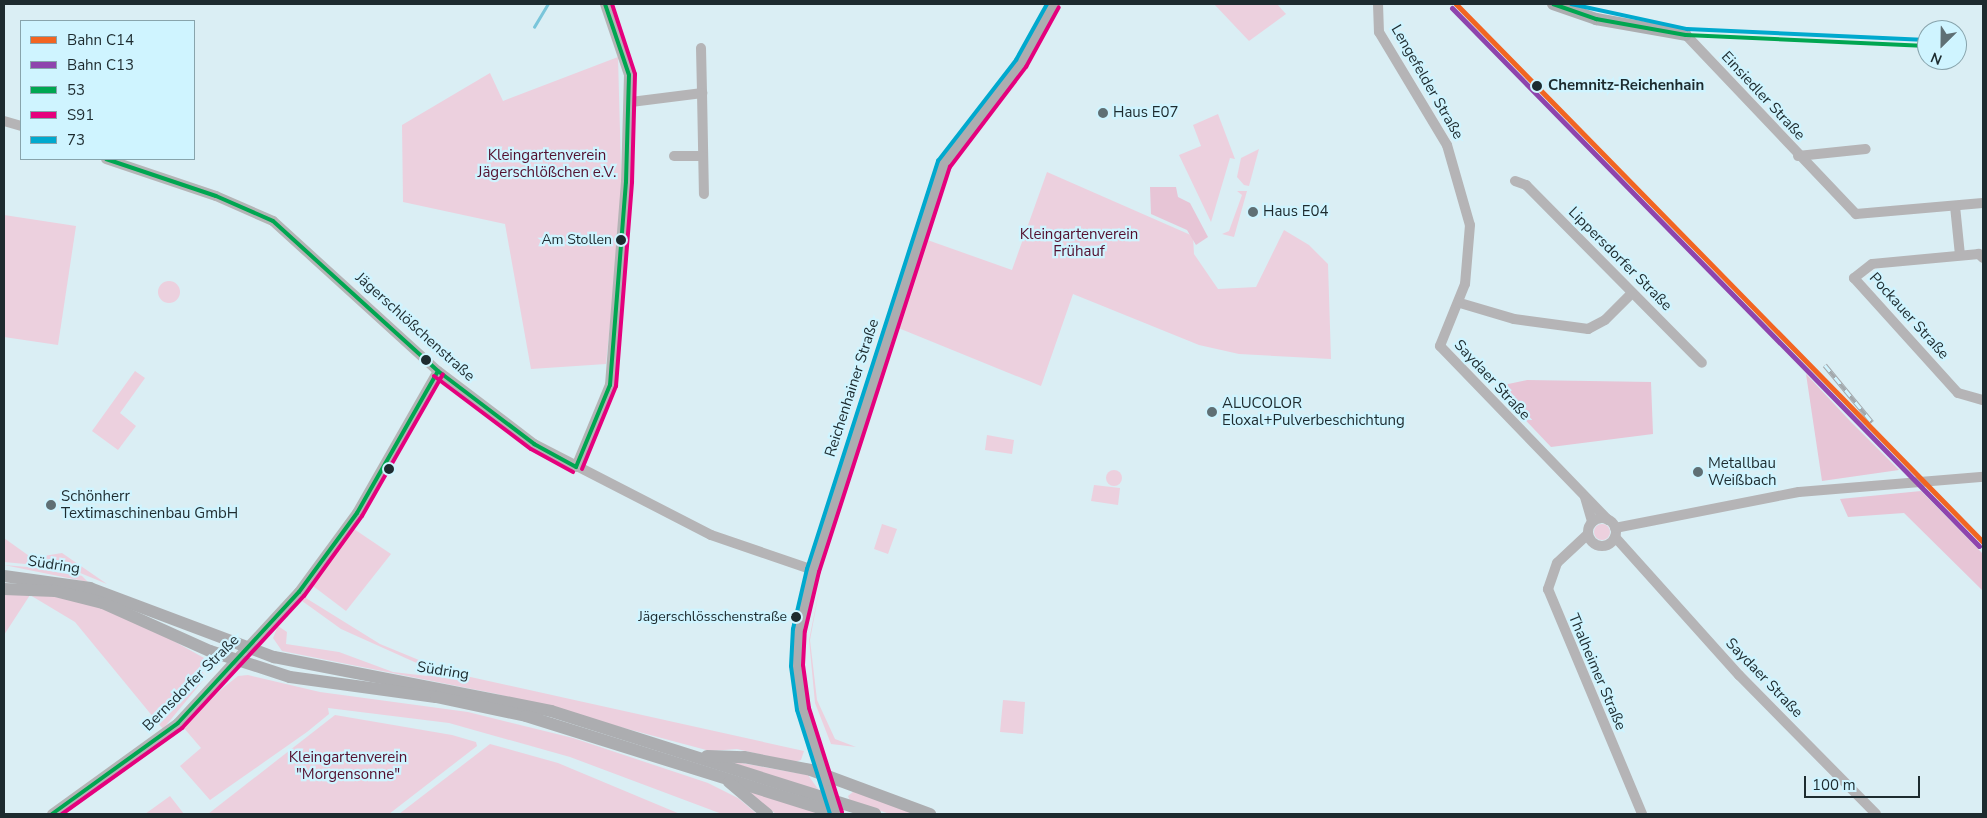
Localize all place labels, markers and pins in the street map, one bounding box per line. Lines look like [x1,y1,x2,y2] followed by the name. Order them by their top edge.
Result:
[1548,77,1704,95] place label: Chemnitz-Reichenhain
[1530,79,1544,93] marker: Chemnitz-Reichenhain
[1113,104,1179,122] place label: Haus E07
[1097,107,1109,119] marker: Haus E07
[1263,203,1329,221] place label: Haus E04
[1247,206,1259,218] marker: Haus E04
[541,232,612,248] place label: Am Stollen
[616,235,626,245] marker: Am Stollen
[421,355,431,365] unlabelled marker
[1222,394,1405,429] place label: ALUCOLOR Eloxal+Pulverbeschichtung
[1206,406,1218,418] marker: ALUCOLOR Eloxal+Pulverbeschichtung
[1708,454,1776,489] place label: Metallbau Weißbach
[384,464,394,474] unlabelled marker
[1692,466,1704,478] marker: Metallbau Weißbach
[61,487,238,522] place label: Schönherr Textimaschinenbau GmbH
[45,499,57,511] marker: Schönherr Textimaschinenbau GmbH
[638,609,787,625] place label: Jägerschlösschenstraße
[791,612,801,622] marker: Jägerschlösschenstraße

